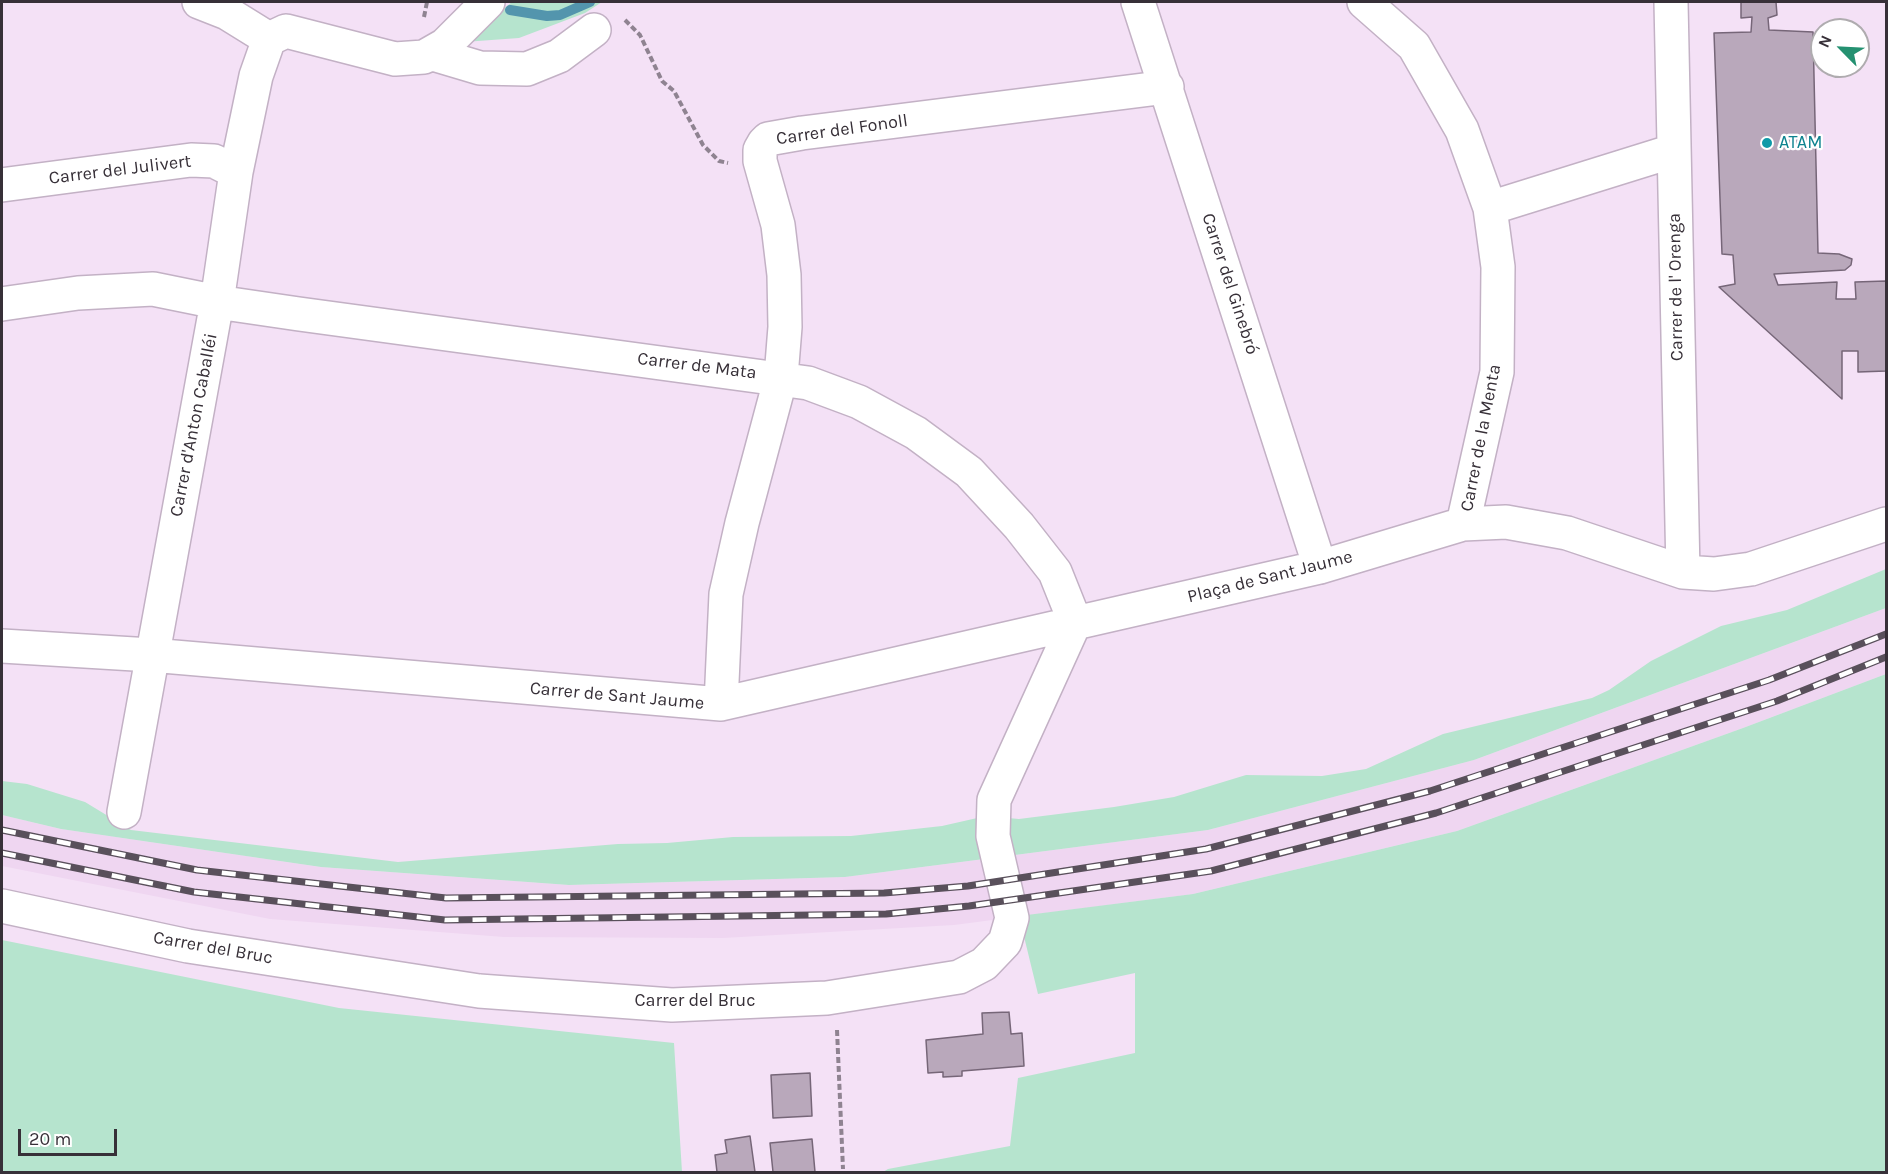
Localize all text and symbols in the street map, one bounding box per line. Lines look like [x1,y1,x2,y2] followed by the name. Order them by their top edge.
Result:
[1810,18,1870,78] north arrow
[1814,32,1836,50] text: N
[775,110,909,150] street label: Carrer del Fonoll
[1779,132,1822,154] place label: ATAM
[1760,136,1774,150] marker: ATAM
[48,151,192,189] street label: Carrer del Julivert
[1197,211,1263,357] street label: Carrer del Ginebró
[1664,213,1688,361] street label: Carrer de l' Orenga
[166,332,222,518] street label: Carrer d'Anton Caballéi
[636,348,758,384] street label: Carrer de Mata
[1456,363,1506,513] street label: Carrer de la Menta
[1185,546,1355,608] street label: Plaça de Sant Jaume
[529,678,705,714] street label: Carrer de Sant Jaume
[152,927,274,969] street label: Carrer del Bruc
[634,990,756,1012] street label: Carrer del Bruc
[21,1117,120,1155] scale bar
[29,1128,71,1150] text: 20 m

